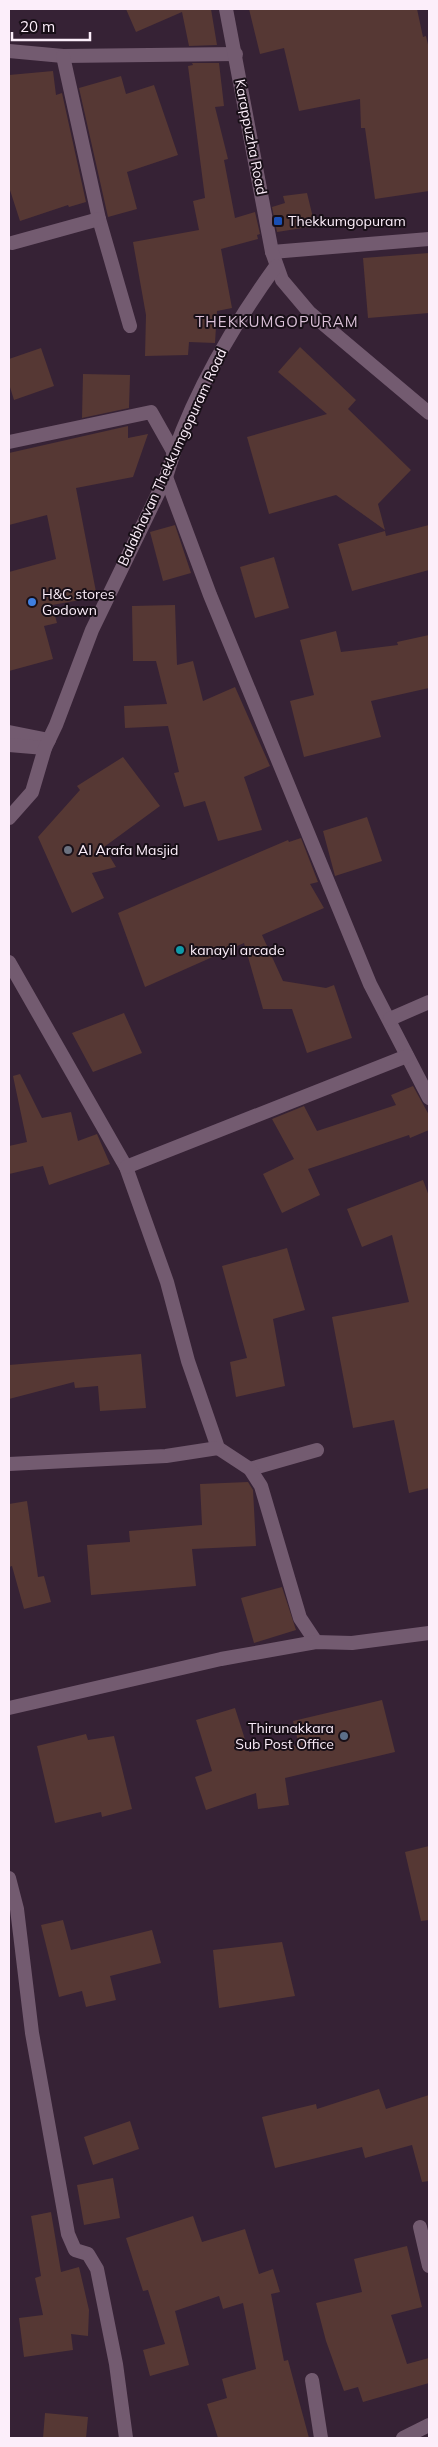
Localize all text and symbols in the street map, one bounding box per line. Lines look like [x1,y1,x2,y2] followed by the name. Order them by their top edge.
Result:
[12,10,90,42] scale bar
[20,17,55,36] text: 20 m
[231,78,271,196] street label: Karappuzha Road
[288,212,406,230] place label: Thekkumgopuram
[272,215,284,227] marker: Thekkumgopuram
[195,312,359,331] district label: THEKKUMGOPURAM
[114,345,230,569] street label: Balabhavan Thekkumgopuram Road
[42,585,115,619] place label: H&C stores Godown
[26,596,38,608] marker: H&C stores Godown
[78,841,178,859] place label: AI Arafa Masjid
[62,844,74,856] marker: AI Arafa Masjid
[190,941,285,959] place label: kanayil arcade
[174,944,186,956] marker: kanayil arcade
[235,1719,334,1753] place label: Thirunakkara Sub Post Office
[338,1730,350,1742] marker: Thirunakkara Sub Post Office

